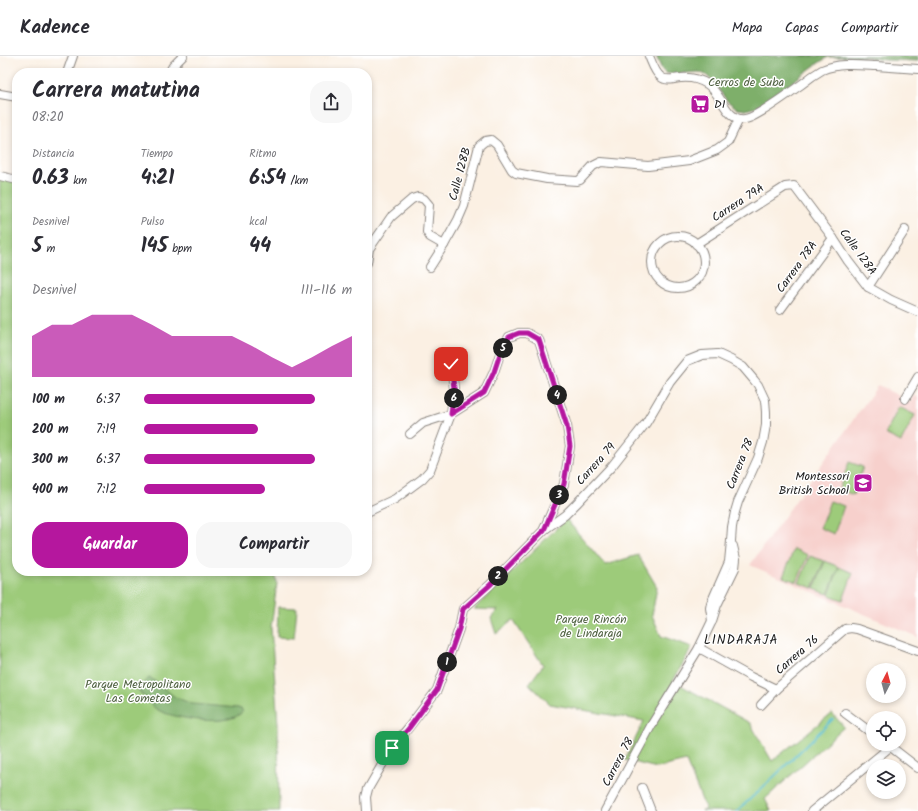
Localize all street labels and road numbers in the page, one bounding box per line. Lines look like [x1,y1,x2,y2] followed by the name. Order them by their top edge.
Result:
[444,145,476,203] street label: Calle 128B
[708,179,768,227] street label: Carrera 79A
[834,225,882,279] street label: Calle 128A
[771,237,823,297] street label: Carrera 78A
[721,435,759,492] street label: Carrera 78
[572,438,621,490] street label: Carrera 79
[771,631,823,679] street label: Carrera 76
[597,733,639,790] street label: Carrera 78

